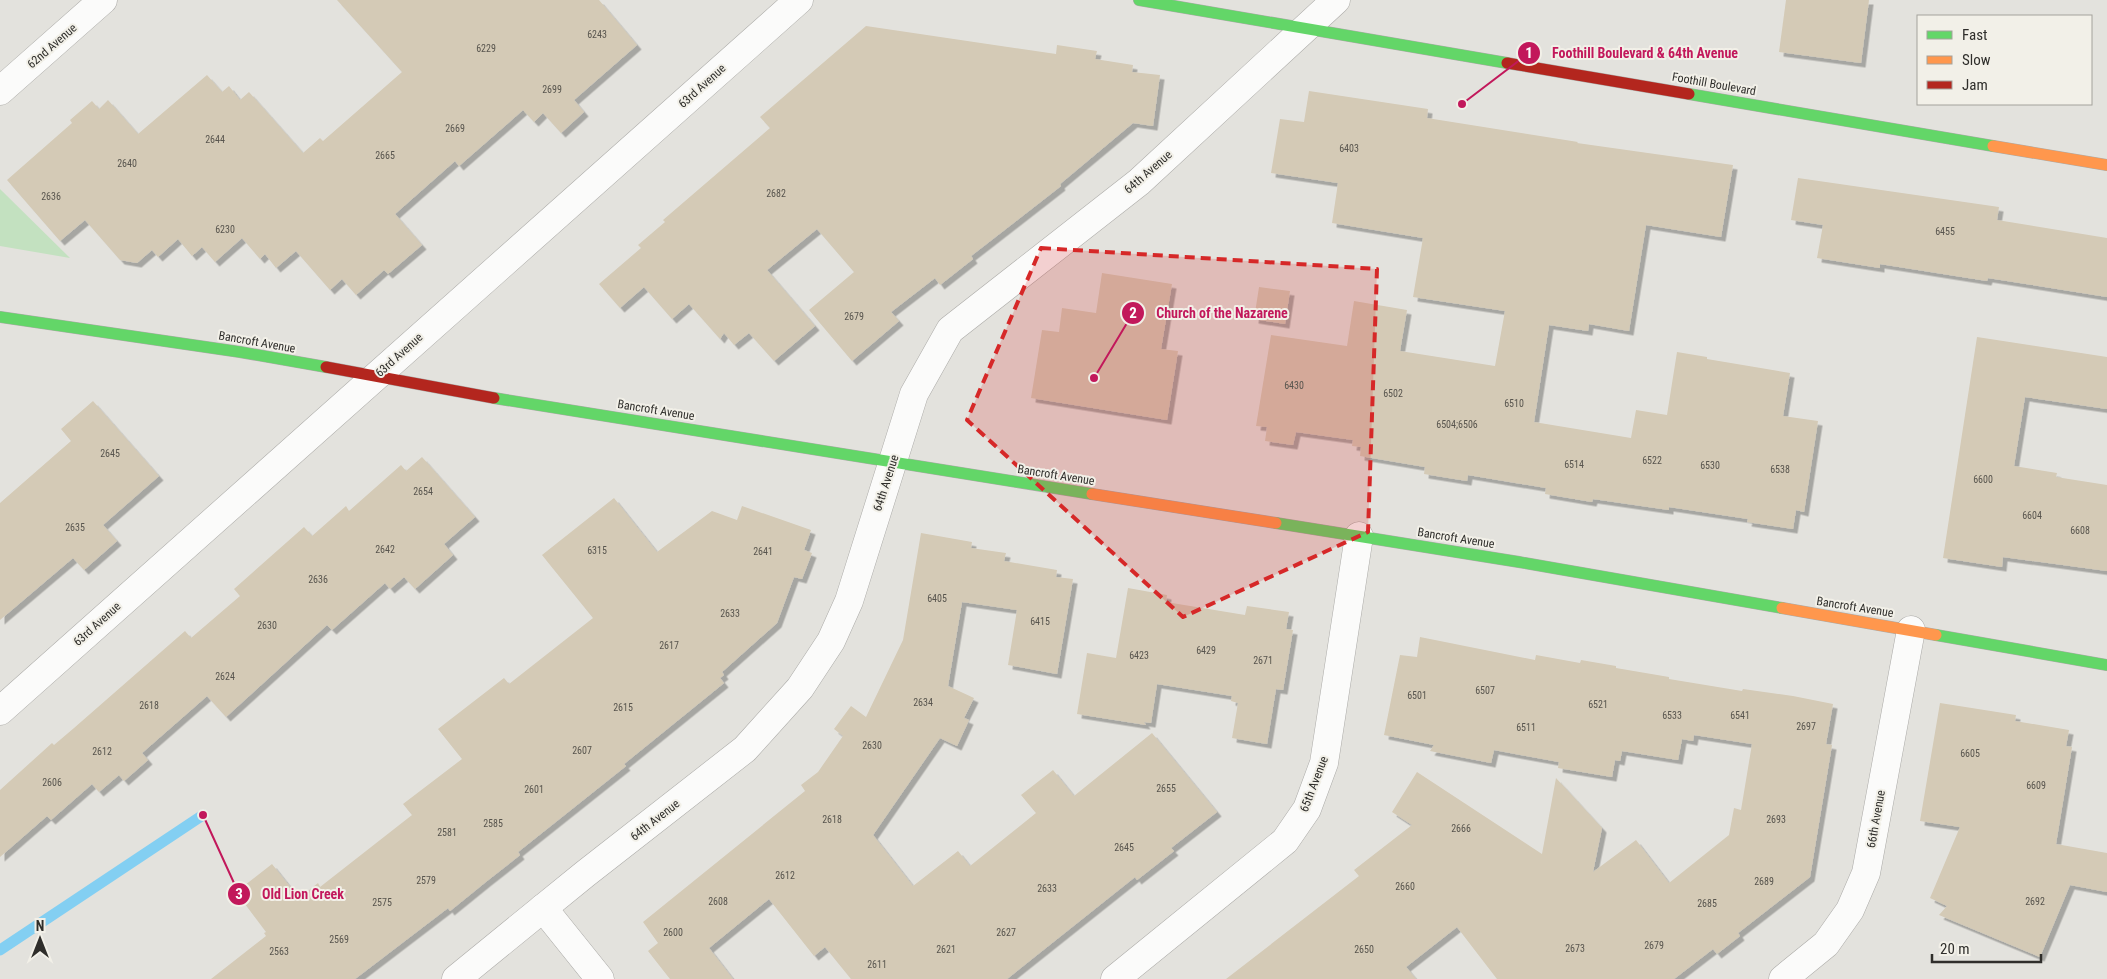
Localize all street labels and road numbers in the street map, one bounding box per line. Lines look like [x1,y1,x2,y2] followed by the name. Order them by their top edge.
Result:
[24,20,80,71] street label: 62nd Avenue
[676,61,729,111] street label: 63rd Avenue
[1671,70,1757,98] street label: Foothill Boulevard
[1121,147,1175,196] street label: 64th Avenue
[217,328,297,356] street label: Bancroft Avenue
[373,330,426,380] street label: 63rd Avenue
[616,397,696,423] street label: Bancroft Avenue
[870,453,902,513] street label: 64th Avenue
[1016,462,1096,488] street label: Bancroft Avenue
[1416,525,1496,551] street label: Bancroft Avenue
[1815,594,1895,620] street label: Bancroft Avenue
[71,599,124,649] street label: 63rd Avenue
[1297,754,1331,814] street label: 65th Avenue
[1864,789,1888,849] street label: 66th Avenue
[628,796,683,844] street label: 64th Avenue

